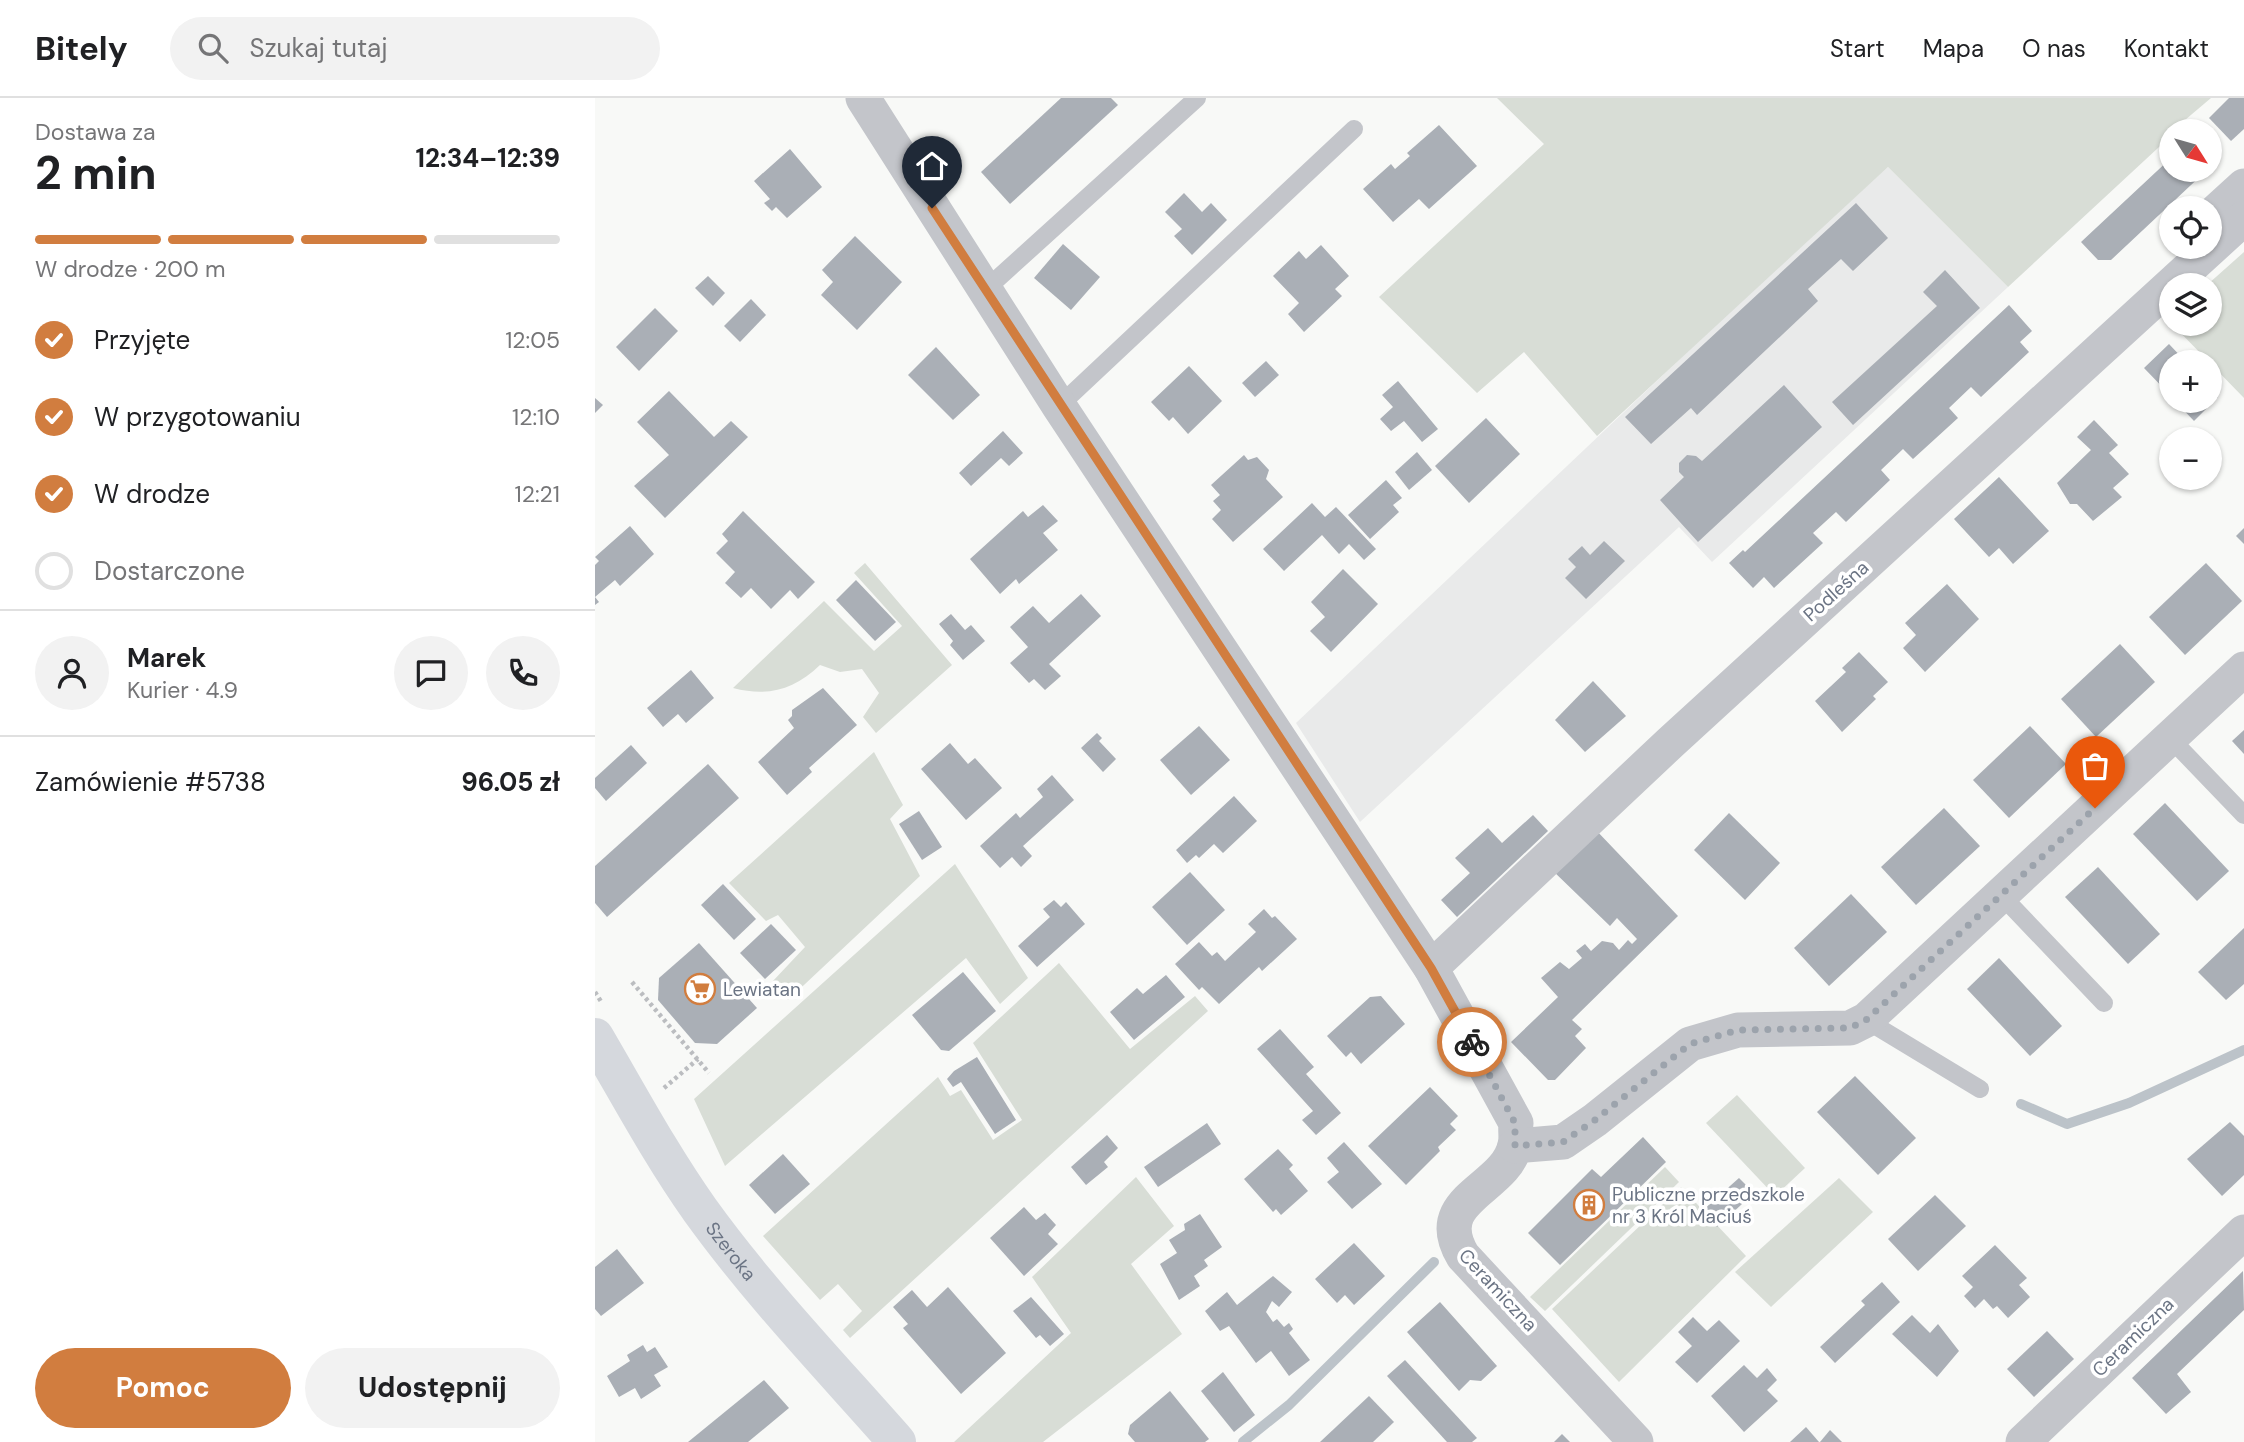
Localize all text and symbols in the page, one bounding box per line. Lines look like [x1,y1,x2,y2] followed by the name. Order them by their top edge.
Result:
[170,17,660,80] search box
[35,27,128,70] text: Bitely
[194,29,232,67] icon: search
[250,31,388,65] text: Szukaj tutaj
[1830,33,1885,64] text: Start
[1923,33,1984,64] text: Mapa
[2022,33,2086,64] text: O nas
[2124,33,2209,64] text: Kontakt
[35,117,156,147] text: Dostawa za
[2159,119,2223,182] north arrow
[2159,119,2222,490] map controls
[902,136,962,208] pin
[416,141,560,175] text: 12:34–12:39
[35,143,157,203] text: 2 min
[913,147,951,185] icon: home
[2159,196,2222,259] button: locate
[35,254,225,284] text: W drodze · 200 m
[2159,273,2222,336] button: layers
[35,321,73,359] icon: check
[94,323,190,357] text: Przyjęte
[505,325,560,355] text: 12:05
[2159,350,2222,413] button: +
[35,398,73,436] icon: check
[94,400,301,434] text: W przygotowaniu
[512,402,560,432] text: 12:10
[2159,427,2222,490] button: −
[35,475,73,513] icon: check
[94,477,210,511] text: W drodze
[515,479,560,509] text: 12:21
[94,554,245,588] text: Dostarczone
[1798,555,1874,627] street label: Podleśna
[35,636,109,710] button: person
[394,636,468,710] button: chat
[486,636,560,710] button: phone
[127,641,206,675] text: Marek
[127,675,238,705] text: Kurier · 4.9
[2065,736,2125,808] pin
[2076,747,2114,785] icon: bag
[35,765,266,799] text: Zamówienie #5738
[461,765,560,799] text: 96.05 zł
[683,972,717,1006] supermarket icon: Lewiatan
[723,977,801,1002] place label: Lewiatan
[1437,1007,1507,1077] courier
[1453,1023,1491,1061] icon: bike
[1612,1182,1805,1229] place label: Publiczne przedszkole nr 3 Król Maciuś
[1572,1188,1606,1222] building icon: Publiczne przedszkole nr 3 Król Maciuś
[700,1217,762,1286] street label: Szeroka
[1453,1243,1543,1337] street label: Ceramiczna
[2087,1292,2179,1382] street label: Ceramiczna
[35,1348,291,1428] button: Pomoc
[305,1348,560,1428] button: Udostępnij

